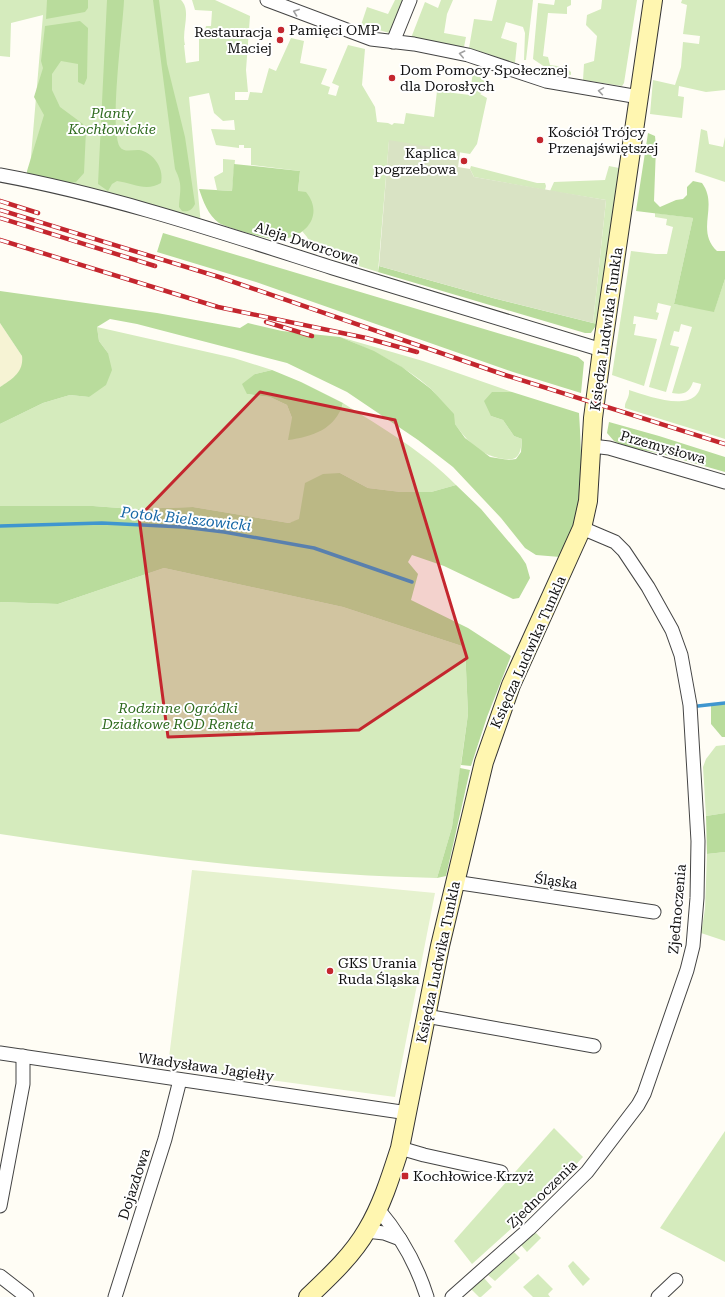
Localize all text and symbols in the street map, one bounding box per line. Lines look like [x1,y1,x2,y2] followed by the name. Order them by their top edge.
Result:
[293,9,300,17] one-way arrow
[289,22,380,38] place label: Pamięci OMP
[194,24,272,56] place label: Restauracja Maciej
[276,25,286,35] marker: Pamięci OMP
[275,35,285,45] marker: Restauracja Maciej
[459,50,465,58] one-way arrow
[400,62,568,94] place label: Dom Pomocy Społecznej dla Dorosłych
[387,73,397,83] marker: Dom Pomocy Społecznej dla Dorosłych
[598,87,604,96] one-way arrow
[67,105,156,137] park label: Planty Kochłowickie
[548,124,658,156] place label: Kościół Trójcy Przenajświętszej
[535,135,545,145] marker: Kościół Trójcy Przenajświętszej
[374,145,456,177] place label: Kaplica pogrzebowa
[459,156,469,166] marker: Kaplica pogrzebowa
[253,219,362,268] street label: Aleja Dworcowa
[587,246,625,412] street label: Księdza Ludwika Tunkla
[618,427,708,467] street label: Przemysłowa
[119,503,252,535] water label: Potok Bielszowicki
[487,573,569,731] street label: Księdza Ludwika Tunkla
[101,700,254,732] park label: Rodzinne Ogródki Działkowe ROD Reneta
[665,863,689,955] street label: Zjednoczenia
[533,870,579,892] street label: Śląska
[413,879,463,1044] street label: Księdza Ludwika Tunkla
[338,955,420,987] place label: GKS Urania Ruda Śląska
[325,966,335,976] marker: GKS Urania Ruda Śląska
[137,1050,276,1085] street label: Władysława Jagiełły
[115,1146,153,1222] street label: Dojazdowa
[504,1157,580,1231] street label: Zjednoczenia
[413,1168,534,1184] place label: Kochłowice Krzyż
[400,1171,410,1181] marker: Kochłowice Krzyż

